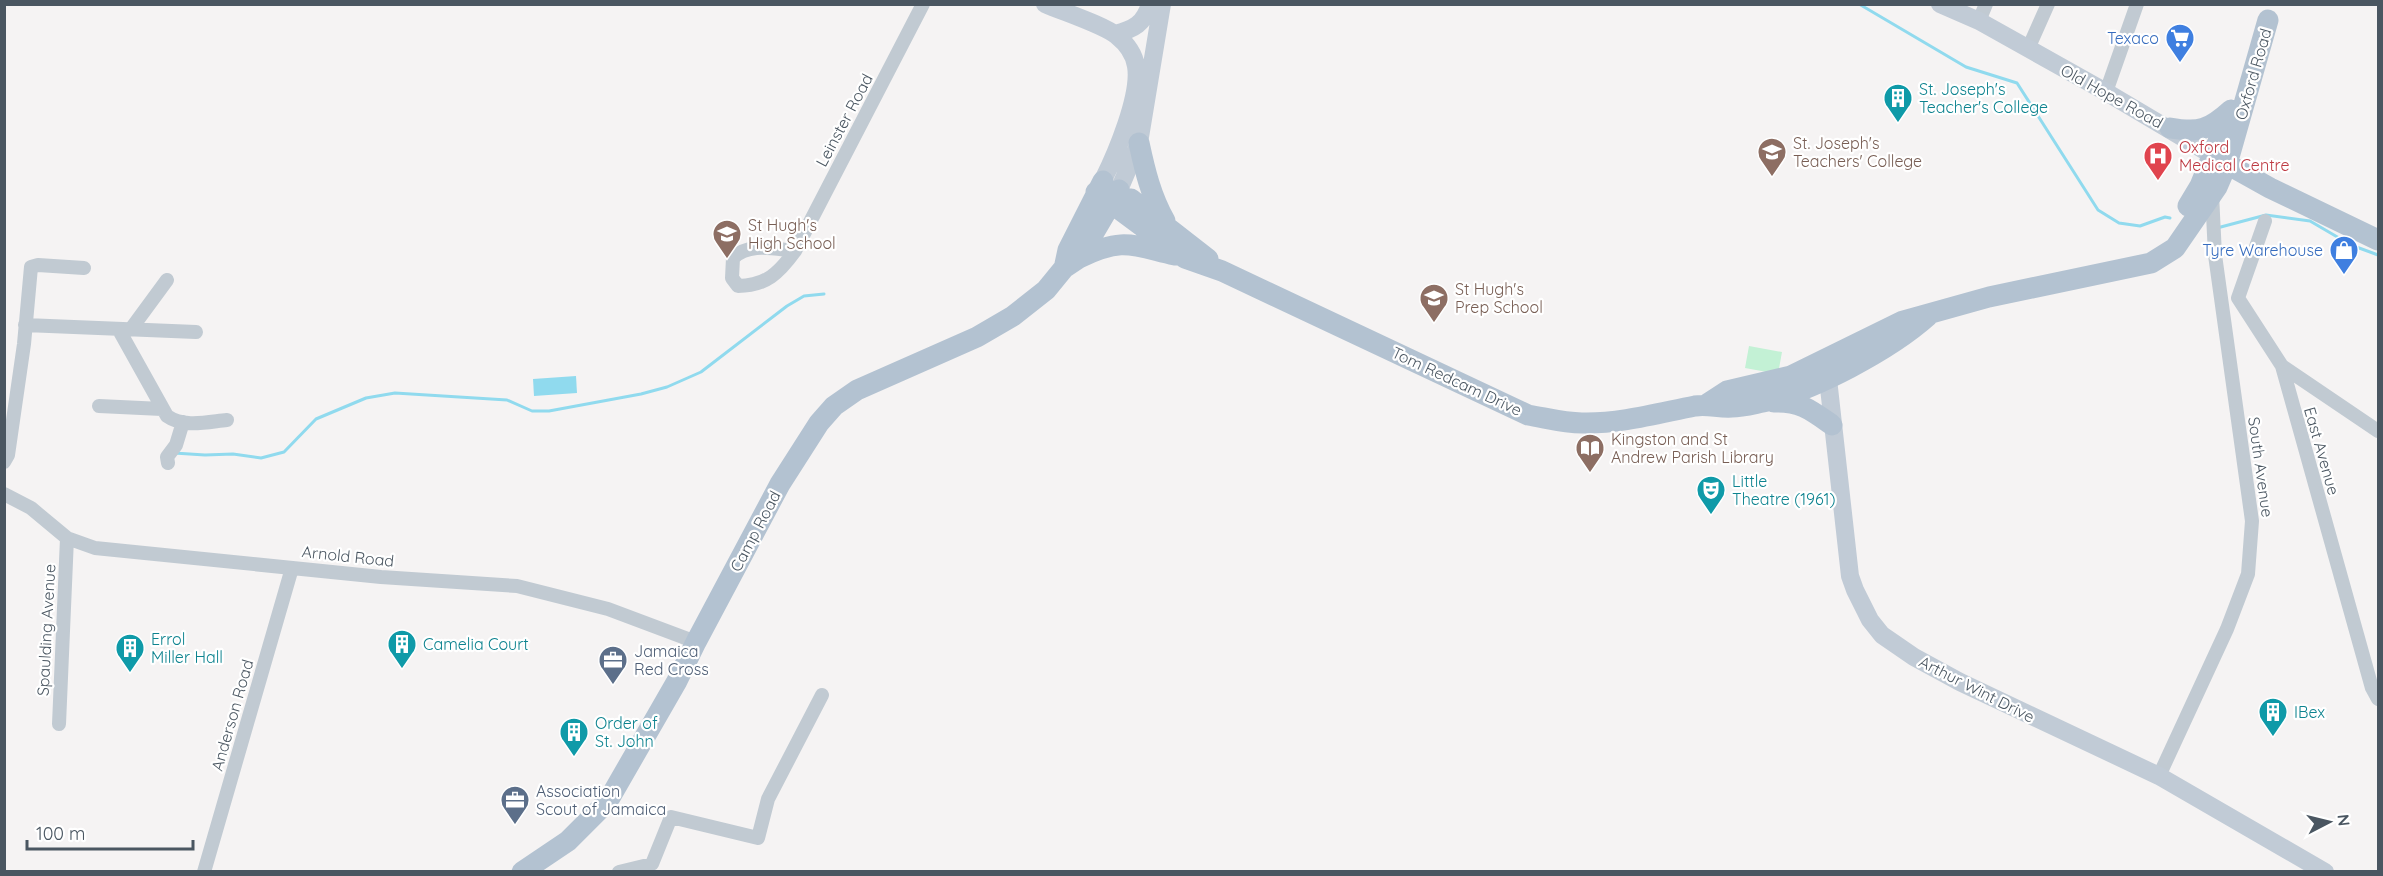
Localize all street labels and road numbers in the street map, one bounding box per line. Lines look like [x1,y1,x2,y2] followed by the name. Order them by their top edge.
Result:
[2230,26,2276,122] street label: Oxford Road
[2057,60,2167,132] street label: Old Hope Road
[811,70,877,170] street label: Leinster Road
[1389,342,1525,420] street label: Tom Redcam Drive
[2300,405,2344,497] street label: East Avenue
[2244,415,2278,519] street label: South Avenue
[725,487,785,575] street label: Camp Road
[301,541,395,571] street label: Arnold Road
[33,563,59,697] street label: Spaulding Avenue
[1916,651,2038,727] street label: Arthur Wint Drive
[207,657,257,773] street label: Anderson Road

